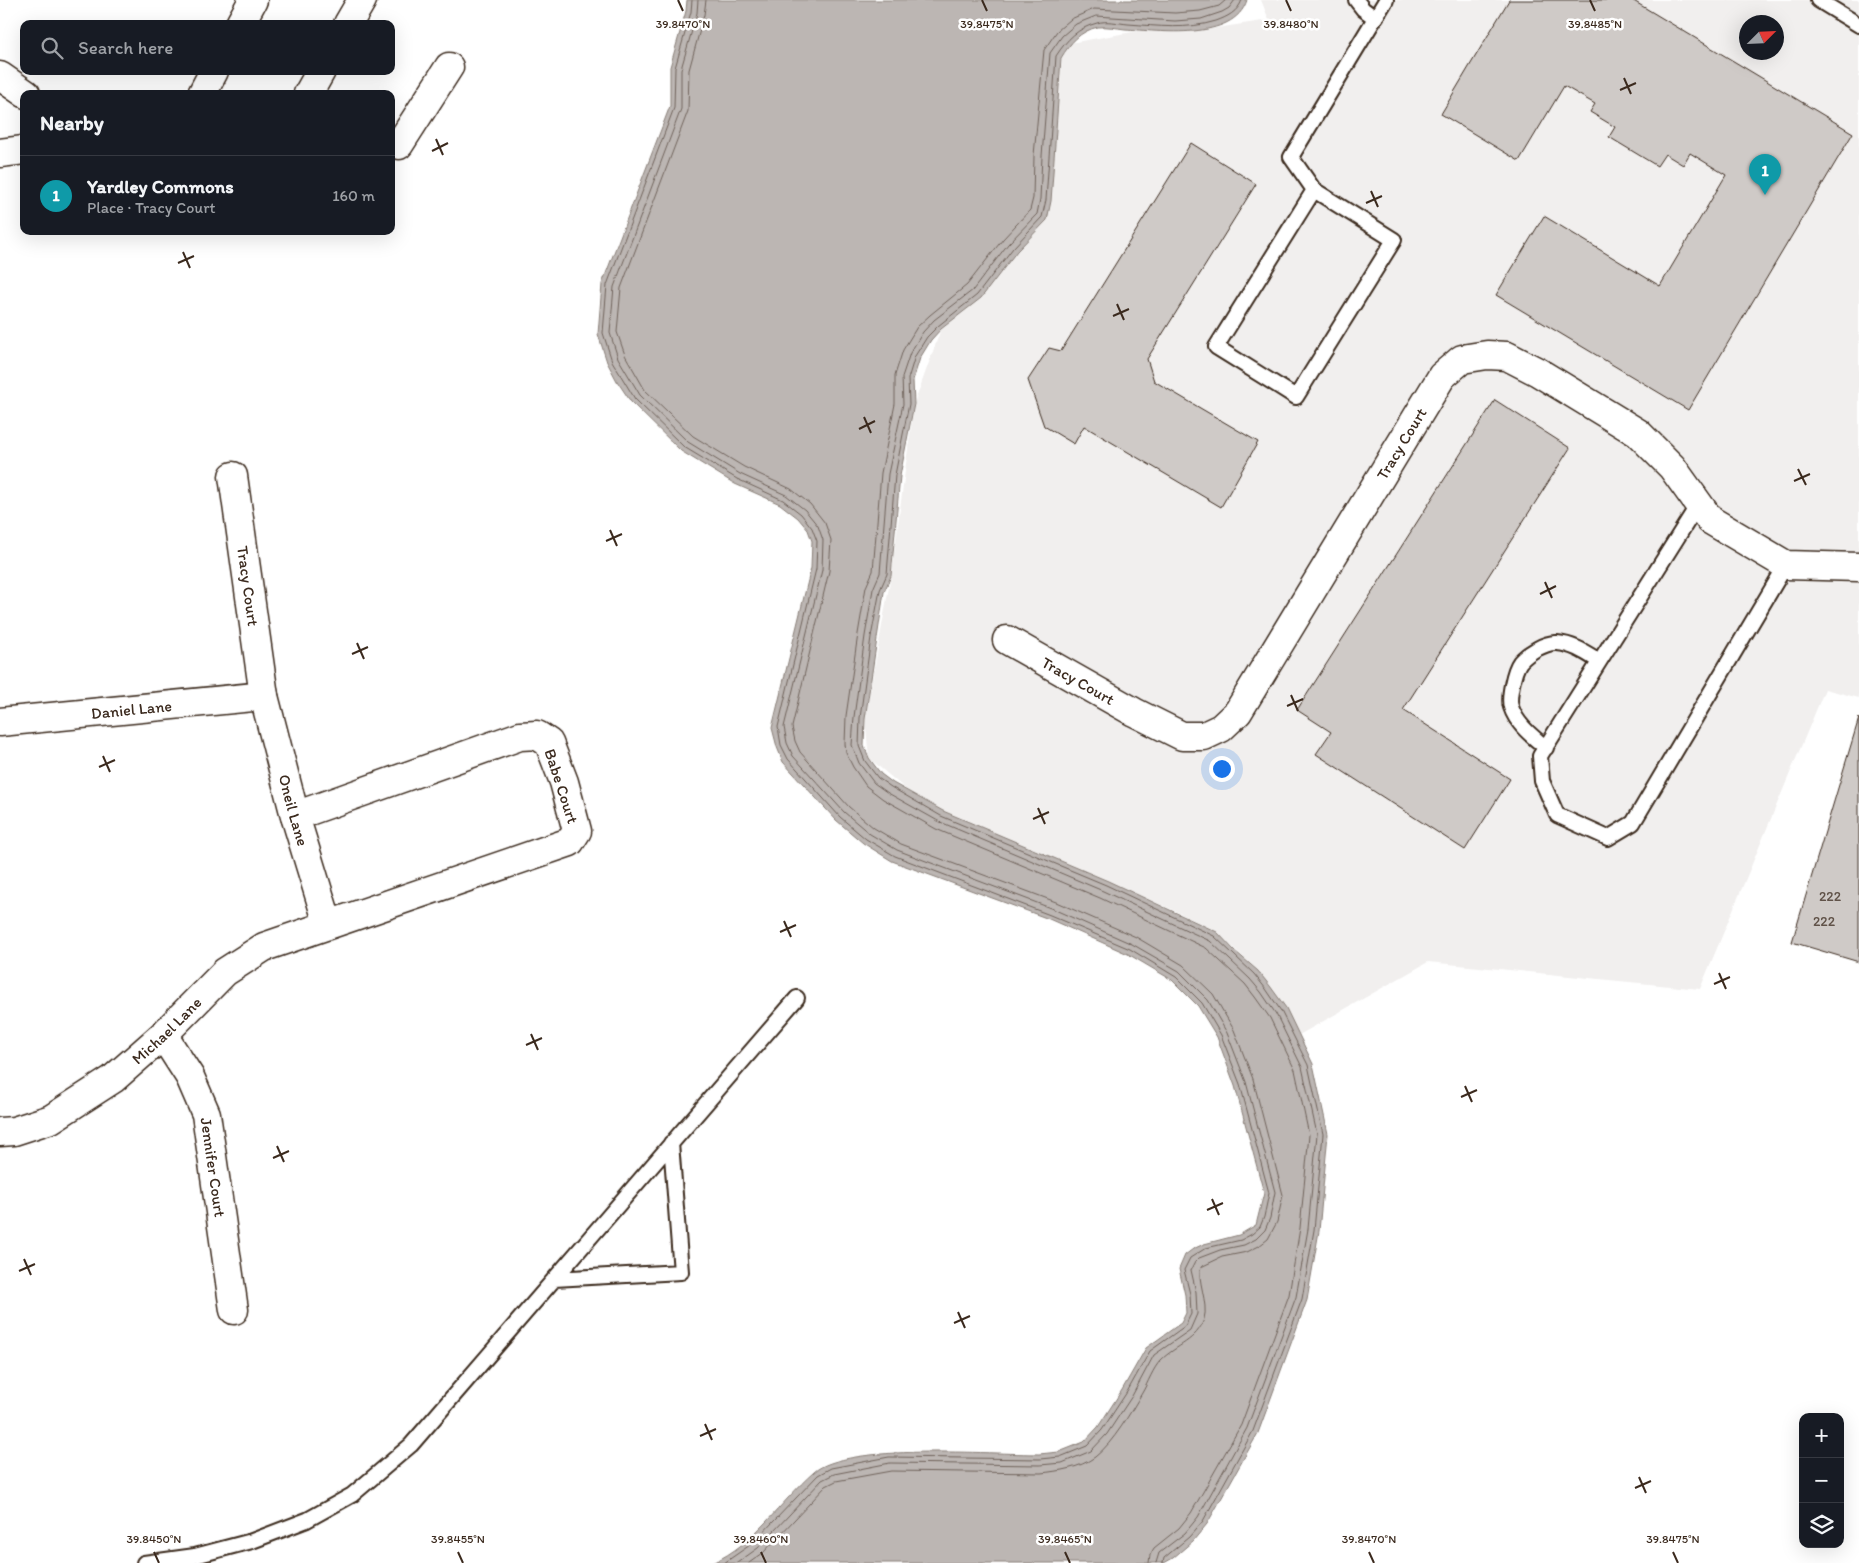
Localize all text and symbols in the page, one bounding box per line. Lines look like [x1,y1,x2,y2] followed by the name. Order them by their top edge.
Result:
[1739,15,1784,60] north arrow
[656,17,710,31] text: 39.8470°N
[960,17,1014,31] text: 39.8475°N
[1263,17,1319,31] text: 39.8480°N
[1568,17,1622,31] text: 39.8485°N
[20,20,395,75] search box
[38,34,66,62] icon: search
[78,36,173,59] text: Search here
[40,110,104,135] text: Nearby
[1749,154,1781,195] pin: 1
[87,175,234,198] text: Yardley Commons
[52,186,60,205] text: 1
[332,186,375,205] text: 160 m
[87,198,216,217] text: Place · Tracy Court
[1372,404,1431,483] street label: Tracy Court
[233,545,263,627] street label: Tracy Court
[1038,653,1118,709] street label: Tracy Court
[90,696,173,723] street label: Daniel Lane
[541,746,583,826] street label: Babe Court
[1209,756,1235,782] your location
[275,772,313,848] street label: Oneil Lane
[1819,888,1842,905] house number: 222
[1813,913,1836,930] house number: 222
[128,993,205,1068] street label: Michael Lane
[197,1116,230,1218] street label: Jennifer Court
[1799,1413,1844,1548] map controls
[1799,1413,1844,1458] button: +
[1799,1458,1844,1503] button: −
[1799,1503,1844,1548] button: layers
[127,1532,181,1546] text: 39.8450°N
[431,1532,485,1546] text: 39.8455°N
[734,1532,788,1546] text: 39.8460°N
[1038,1532,1092,1546] text: 39.8465°N
[1342,1532,1396,1546] text: 39.8470°N
[1646,1532,1700,1546] text: 39.8475°N

